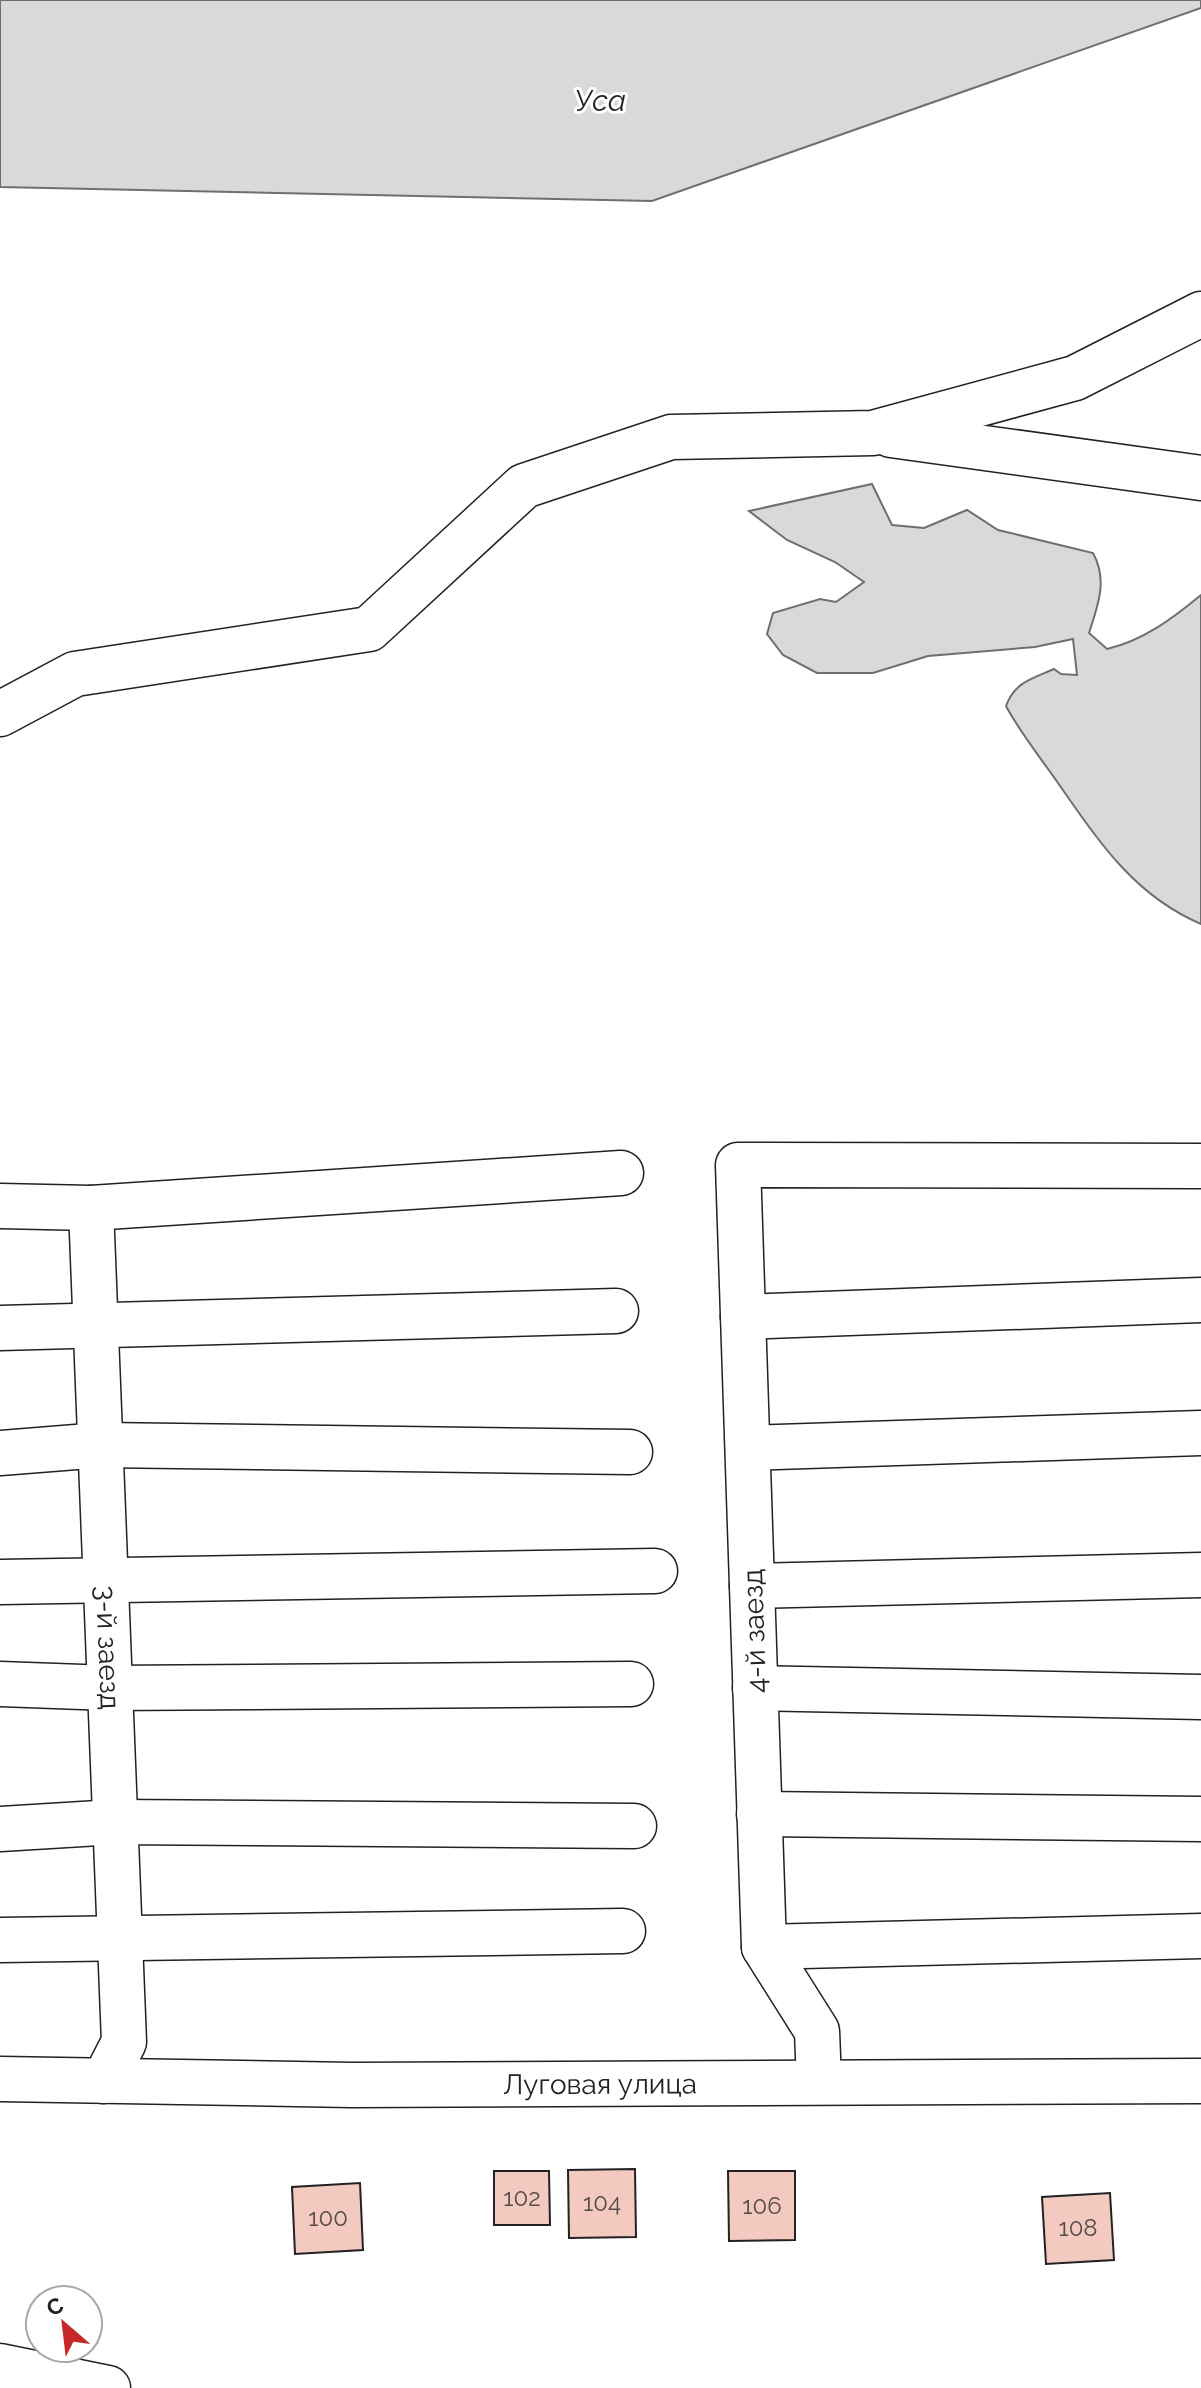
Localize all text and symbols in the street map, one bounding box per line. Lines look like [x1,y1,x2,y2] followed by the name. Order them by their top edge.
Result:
[574,83,626,118] water label: Уса
[736,1568,773,1694] street label: 4-й заезд
[89,1585,127,1710] street label: 3-й заезд
[503,2067,697,2101] street label: Луговая улица
[503,2183,541,2212] house number: 102
[583,2188,621,2217] house number: 104
[742,2191,782,2220] house number: 106
[308,2203,348,2232] house number: 100
[1058,2213,1098,2242] house number: 108
[24,2284,104,2364] north arrow
[42,2291,67,2321] text: С

